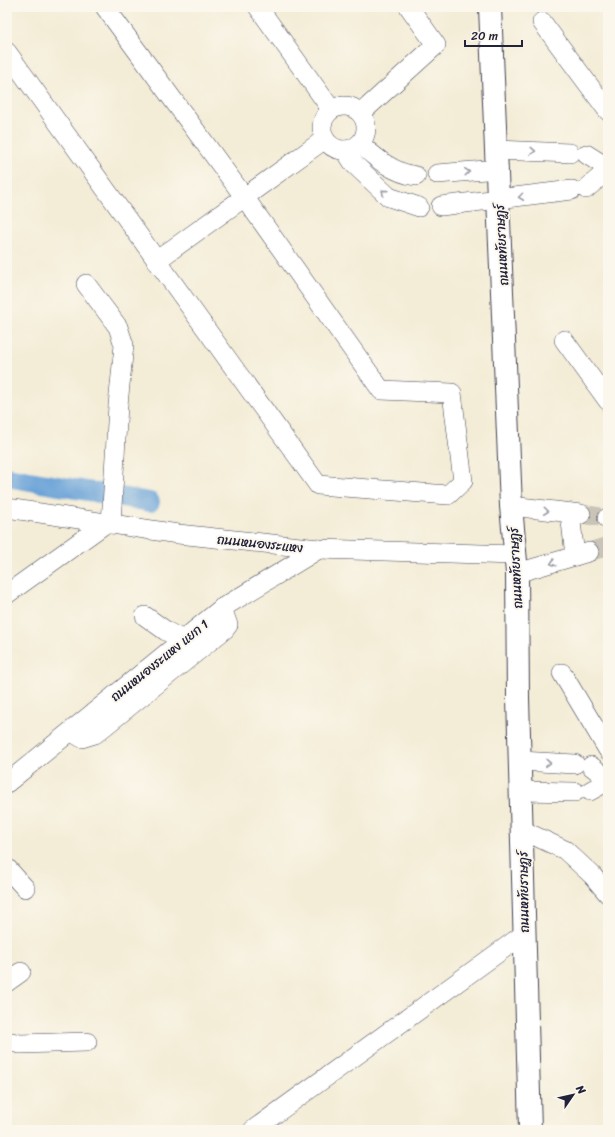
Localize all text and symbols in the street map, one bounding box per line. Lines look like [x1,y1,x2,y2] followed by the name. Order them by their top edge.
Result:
[465,22,522,48] scale bar
[471,25,498,47] text: 20 m
[530,147,536,156] one-way arrow
[464,167,470,176] one-way arrow
[381,190,388,197] one-way arrow
[518,192,524,201] one-way arrow
[488,201,515,286] street label: ถนนหทัยราษฎร์
[543,506,549,515] one-way arrow
[502,524,529,609] street label: ถนนหทัยราษฎร์
[216,528,304,559] street label: ถนนหนองระแหง
[550,558,557,567] one-way arrow
[105,613,214,708] street label: ถนนหนองระแหง แยก 1
[545,758,551,767] one-way arrow
[511,848,536,933] street label: ถนนหทัยราษฎร์
[553,1075,593,1115] north arrow
[570,1080,591,1098] text: N

